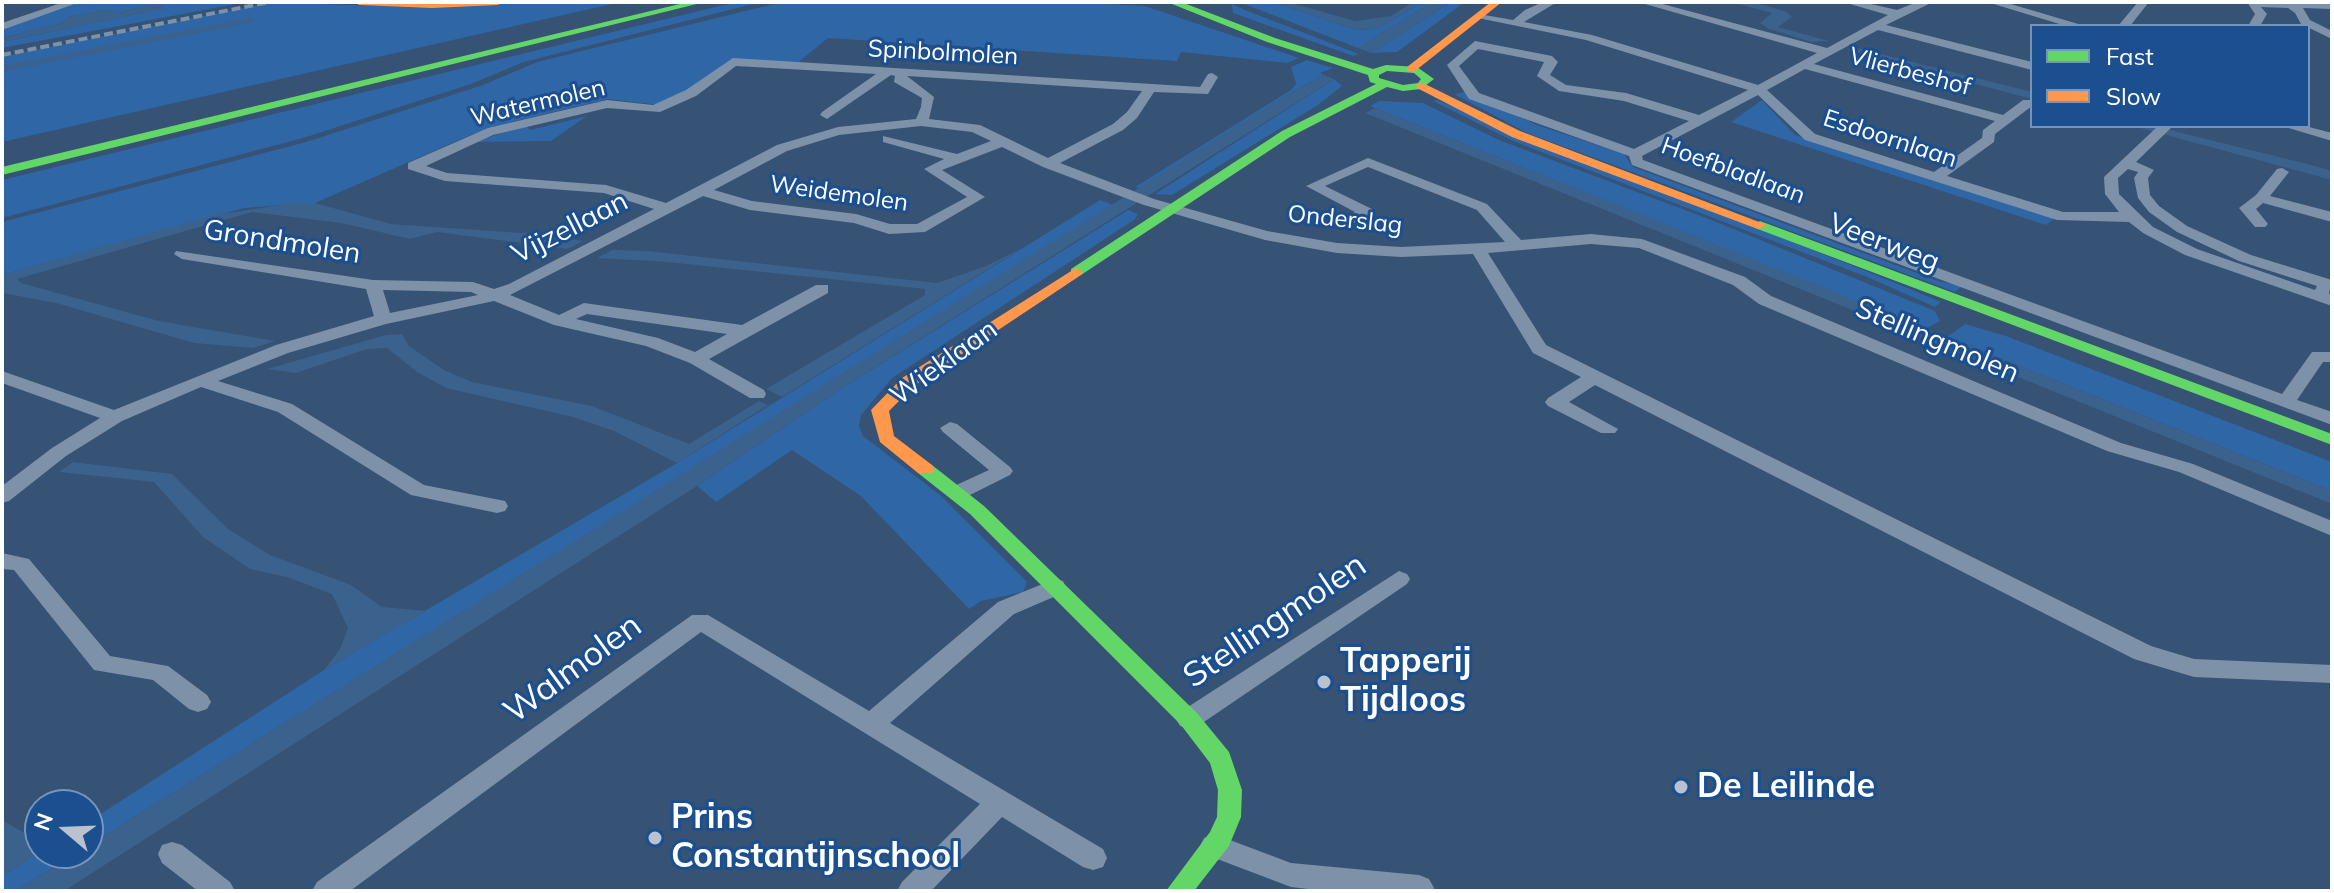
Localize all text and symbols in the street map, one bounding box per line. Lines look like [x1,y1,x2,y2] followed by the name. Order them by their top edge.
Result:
[2030,24,2310,128] legend
[867,35,1019,71] street label: Spinbolmolen
[2106,41,2154,71] text: Fast
[1846,42,1974,102] street label: Vlierbeshof
[468,74,608,132] street label: Watermolen
[2106,81,2161,111] text: Slow
[1819,104,1961,174] street label: Esdoornlaan
[1657,132,1809,210] street label: Hoefbladlaan
[768,170,910,218] street label: Weidemolen
[506,184,634,272] street label: Vijzellaan
[1286,200,1404,240] street label: Onderslag
[1824,207,1944,279] street label: Veerweg
[201,213,363,271] street label: Grondmolen
[1850,291,2024,391] street label: Stellingmolen
[884,313,1004,413] street label: Wieklaan
[1176,545,1374,697] street label: Stellingmolen
[496,605,650,733] street label: Walmolen
[1340,642,1471,722] place label: Tapperij Tijdloos
[1315,673,1333,691] marker: Tapperij Tijdloos
[1697,767,1875,807] place label: De Leilinde
[1672,778,1690,796] marker: De Leilinde
[24,789,104,869] north arrow
[671,798,960,878] place label: Prins Constantijnschool
[27,809,59,834] text: N
[646,829,664,847] marker: Prins Constantijnschool

